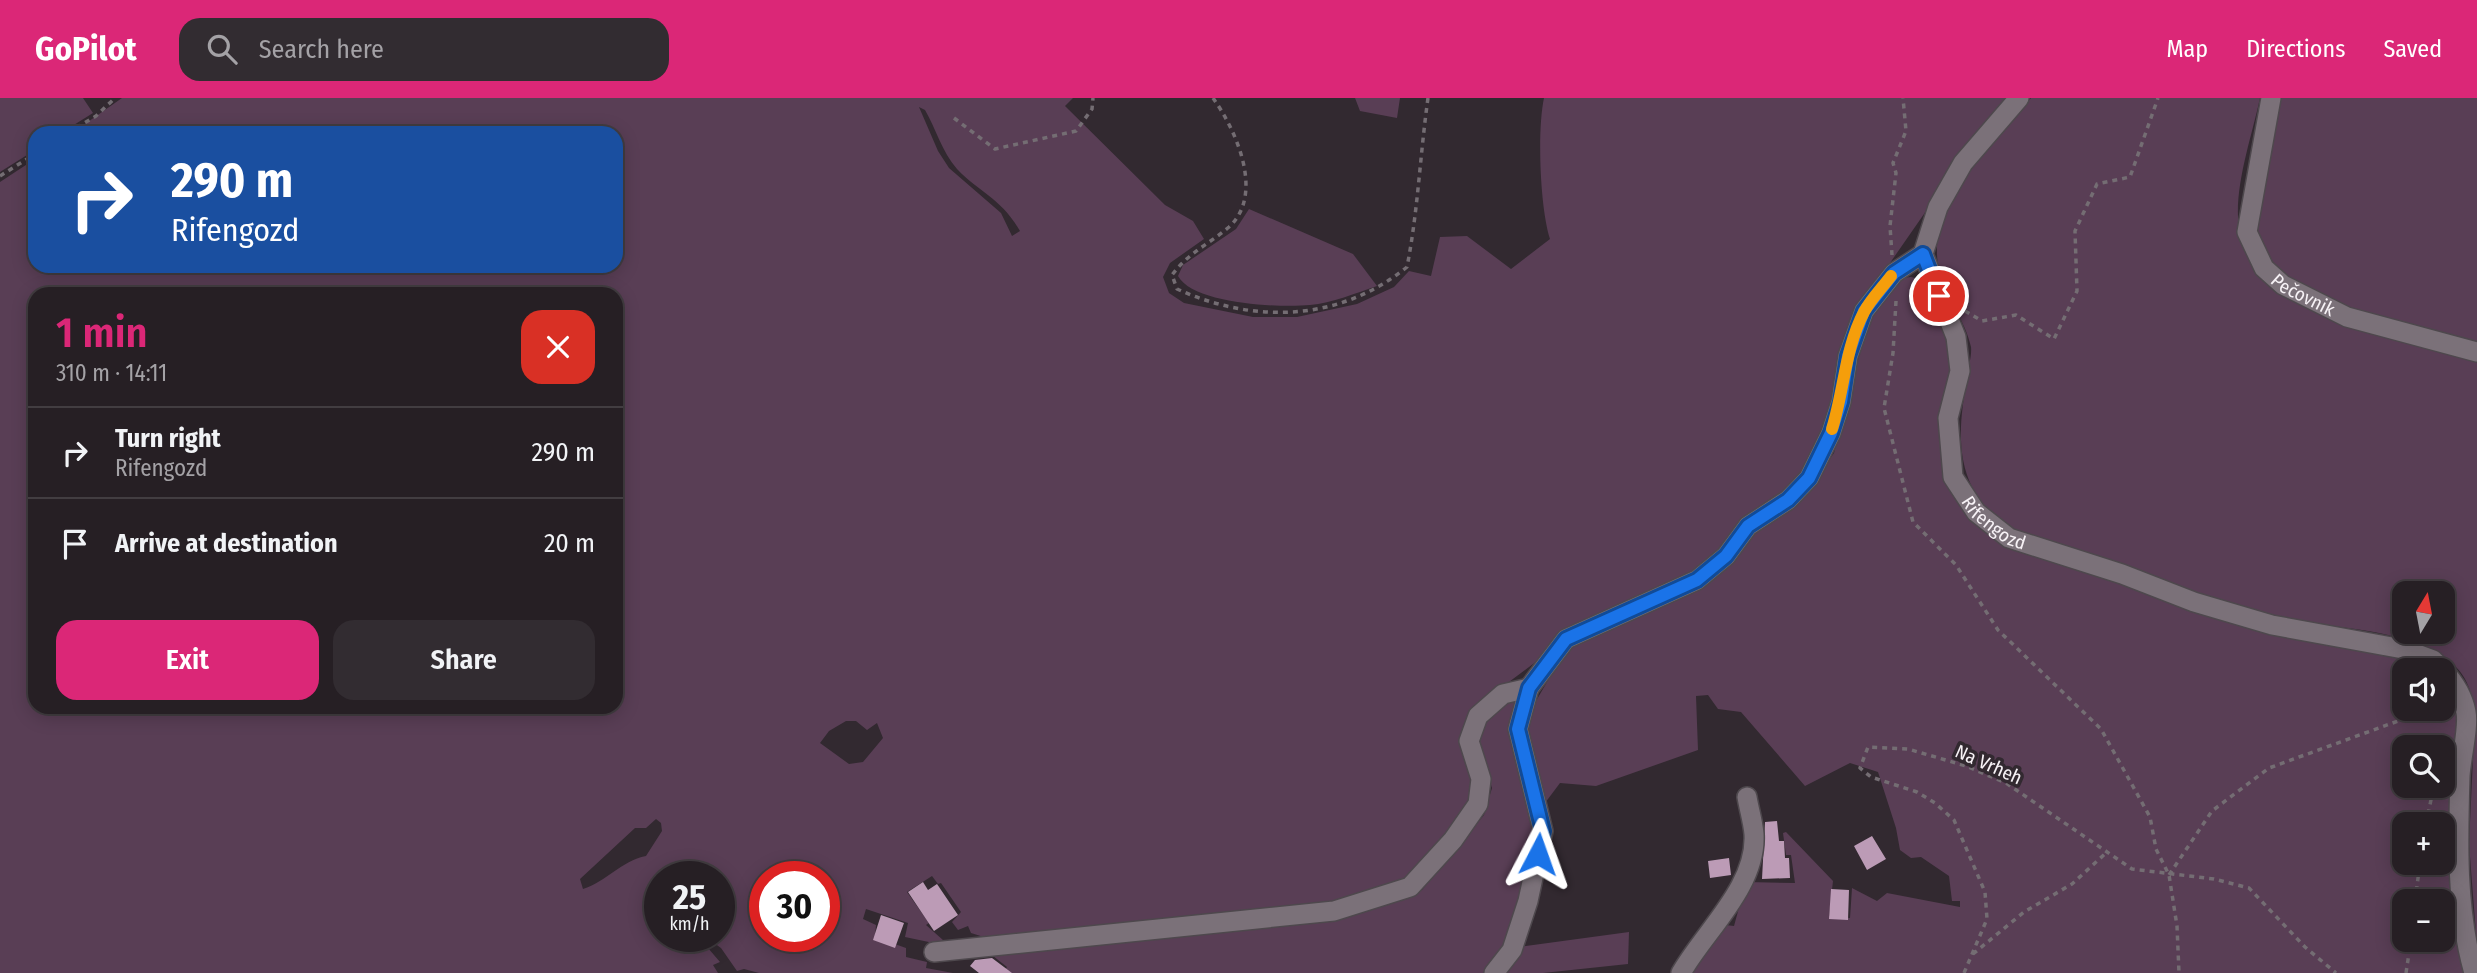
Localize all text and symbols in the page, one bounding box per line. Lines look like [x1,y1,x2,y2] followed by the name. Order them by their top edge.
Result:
[179,18,669,81] search box
[35,29,137,69] text: GoPilot
[203,30,241,68] icon: search
[259,34,384,65] text: Search here
[2167,35,2208,63] text: Map
[2246,35,2345,63] text: Directions
[2383,35,2442,63] text: Saved
[171,151,293,210] text: 290 m
[56,154,147,245] icon: right
[171,211,299,249] text: Rifengozd
[1909,266,1969,326] pin
[2266,269,2339,321] street label: Pečovnik
[1920,277,1958,315] icon: arrive
[56,308,147,358] text: 1 min
[521,310,595,384] button: close
[56,359,167,387] text: 310 m · 14:11
[115,423,221,454] text: Turn right
[56,434,94,472] icon: right
[531,437,595,468] text: 290 m
[115,454,207,482] text: Rifengozd
[1957,492,2029,555] street label: Rifengozd
[56,525,94,563] icon: arrive
[115,528,338,559] text: Arrive at destination
[544,528,595,559] text: 20 m
[2392,581,2455,644] north arrow
[2392,581,2455,952] map controls
[56,620,319,700] button: Exit
[333,620,595,700] button: Share
[2392,658,2455,721] button: sound
[2392,735,2455,798] button: search
[1952,740,2026,789] street label: Na Vrheh
[2392,812,2455,875] button: +
[1501,817,1575,891] position arrow
[749,861,840,952] speed limit sign: 30
[673,876,706,918] text: 25
[2392,889,2455,952] button: −
[669,913,710,935] text: km/h

